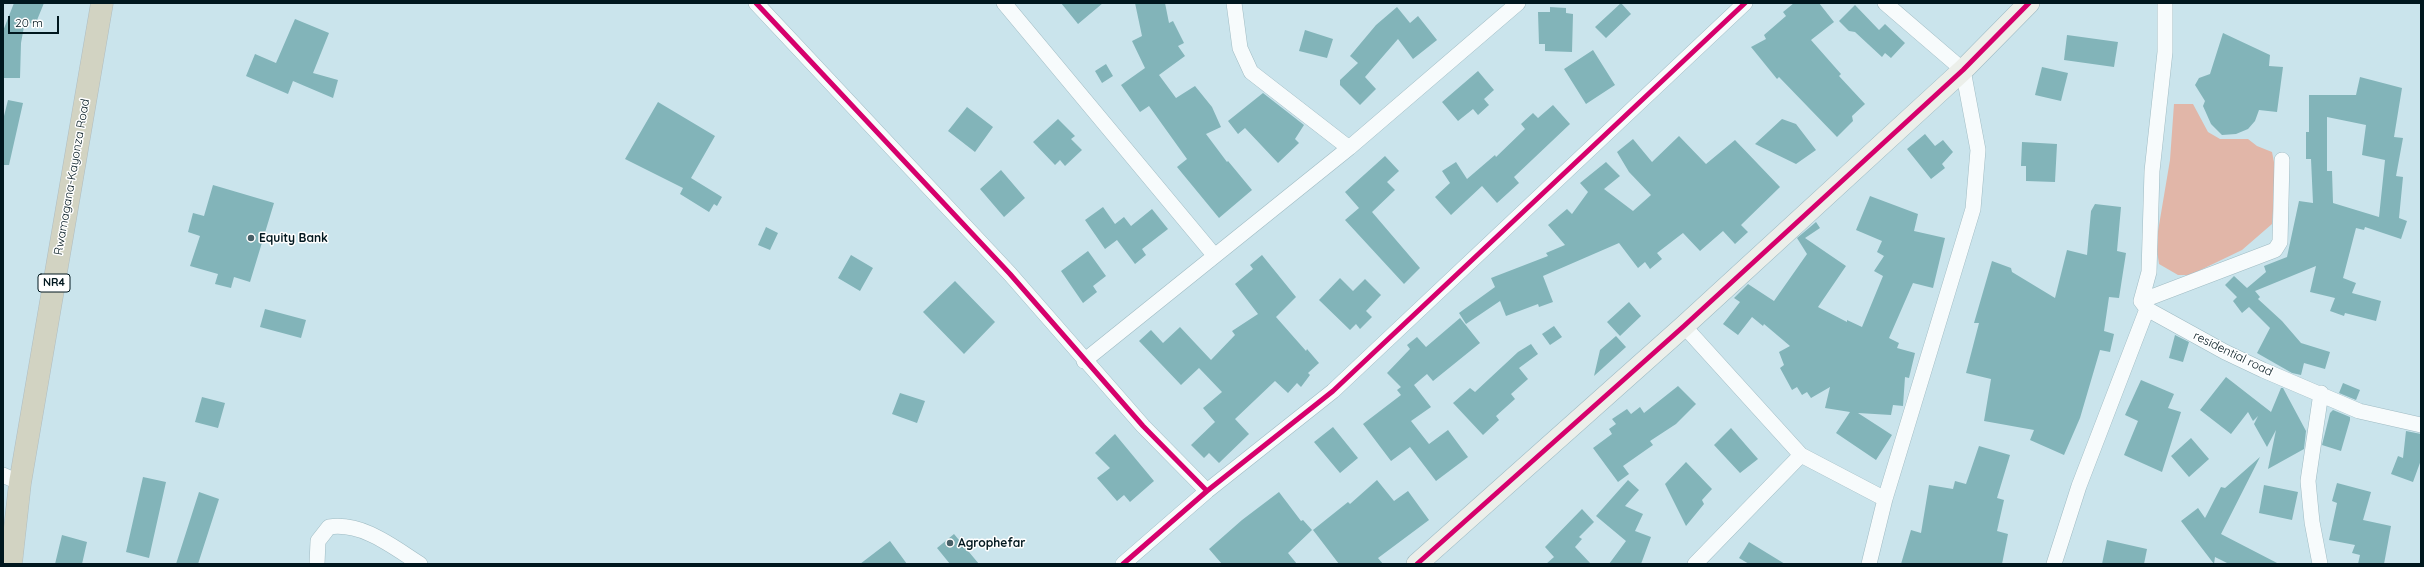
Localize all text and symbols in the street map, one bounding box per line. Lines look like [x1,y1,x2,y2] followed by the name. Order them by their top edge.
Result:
[10,8,61,34] scale bar
[15,15,43,30] text: 20 m
[51,98,93,256] street label: Rwamagana-Kayonza Road
[259,231,328,245] place label: Equity Bank
[246,233,256,243] marker: Equity Bank
[38,274,70,292] road number: NR4
[2191,329,2275,379] street label: residential road
[958,536,1025,550] place label: Agrophefar
[945,538,955,548] marker: Agrophefar

